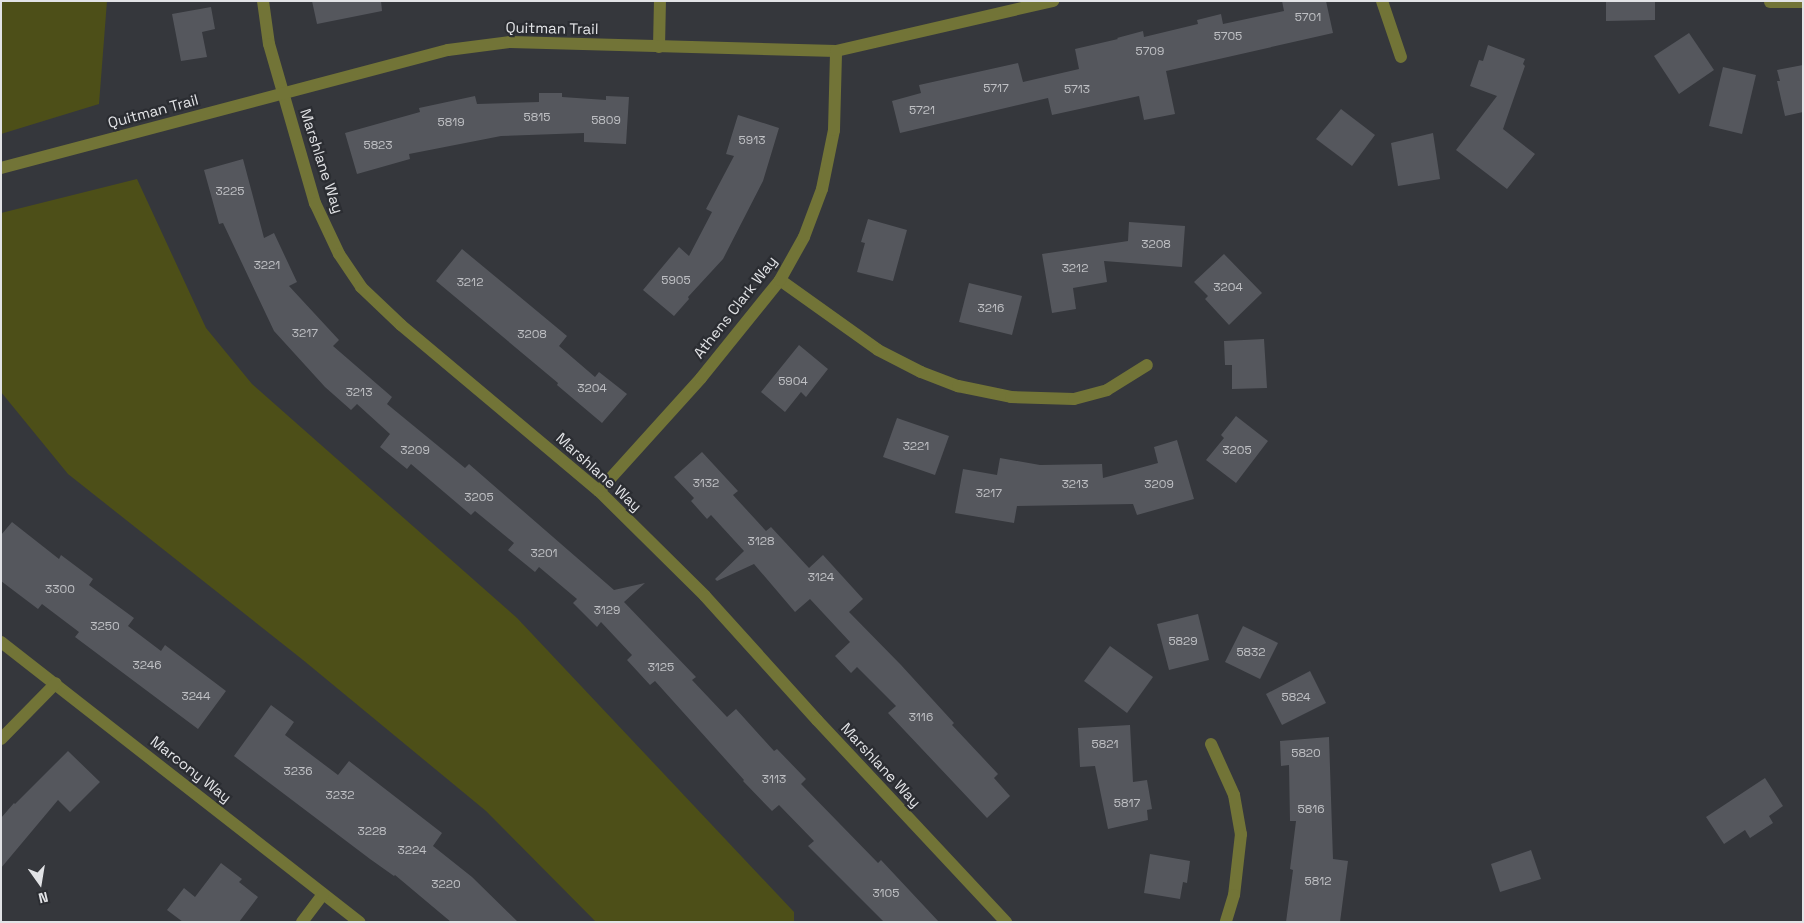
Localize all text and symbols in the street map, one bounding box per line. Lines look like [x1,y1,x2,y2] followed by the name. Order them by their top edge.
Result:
[1295,11,1321,25] house number: 5701
[505,18,599,38] street label: Quitman Trail
[1214,30,1242,44] house number: 5705
[1136,45,1164,59] house number: 5709
[983,82,1009,96] house number: 5717
[1064,83,1090,97] house number: 5713
[106,90,200,132] street label: Quitman Trail
[909,104,935,118] house number: 5721
[297,106,347,216] street label: Marshlane Way
[524,111,550,125] house number: 5815
[591,114,621,128] house number: 5809
[437,116,465,130] house number: 5819
[739,134,765,148] house number: 5913
[363,139,393,153] house number: 5823
[216,185,244,199] house number: 3225
[1141,238,1171,252] house number: 3208
[689,252,781,362] street label: Athens Clark Way
[254,259,280,273] house number: 3221
[1062,262,1088,276] house number: 3212
[661,274,691,288] house number: 5905
[457,276,483,290] house number: 3212
[1213,281,1243,295] house number: 3204
[978,302,1004,316] house number: 3216
[292,327,318,341] house number: 3217
[517,328,547,342] house number: 3208
[778,375,808,389] house number: 5904
[577,382,607,396] house number: 3204
[346,386,372,400] house number: 3213
[552,429,646,515] street label: Marshlane Way
[903,440,929,454] house number: 3221
[400,444,430,458] house number: 3209
[1222,444,1252,458] house number: 3205
[693,477,719,491] house number: 3132
[1062,478,1088,492] house number: 3213
[1144,478,1174,492] house number: 3209
[976,487,1002,501] house number: 3217
[464,491,494,505] house number: 3205
[748,535,774,549] house number: 3128
[530,547,558,561] house number: 3201
[808,571,834,585] house number: 3124
[45,583,75,597] house number: 3300
[594,604,620,618] house number: 3129
[90,620,120,634] house number: 3250
[1168,635,1198,649] house number: 5829
[1236,646,1266,660] house number: 5832
[133,659,161,673] house number: 3246
[648,661,674,675] house number: 3125
[181,690,211,704] house number: 3244
[1281,691,1311,705] house number: 5824
[909,711,933,725] house number: 3116
[837,719,925,811] street label: Marshlane Way
[147,732,235,806] street label: Marcony Way
[1092,738,1118,752] house number: 5821
[1291,747,1321,761] house number: 5820
[283,765,313,779] house number: 3236
[762,773,786,787] house number: 3113
[326,789,354,803] house number: 3232
[1114,797,1140,811] house number: 5817
[1297,803,1325,817] house number: 5816
[357,825,387,839] house number: 3228
[398,844,426,858] house number: 3224
[15,858,65,908] north arrow
[1305,875,1331,889] house number: 5812
[431,878,461,892] house number: 3220
[873,887,899,901] house number: 3105
[37,888,50,907] text: N

